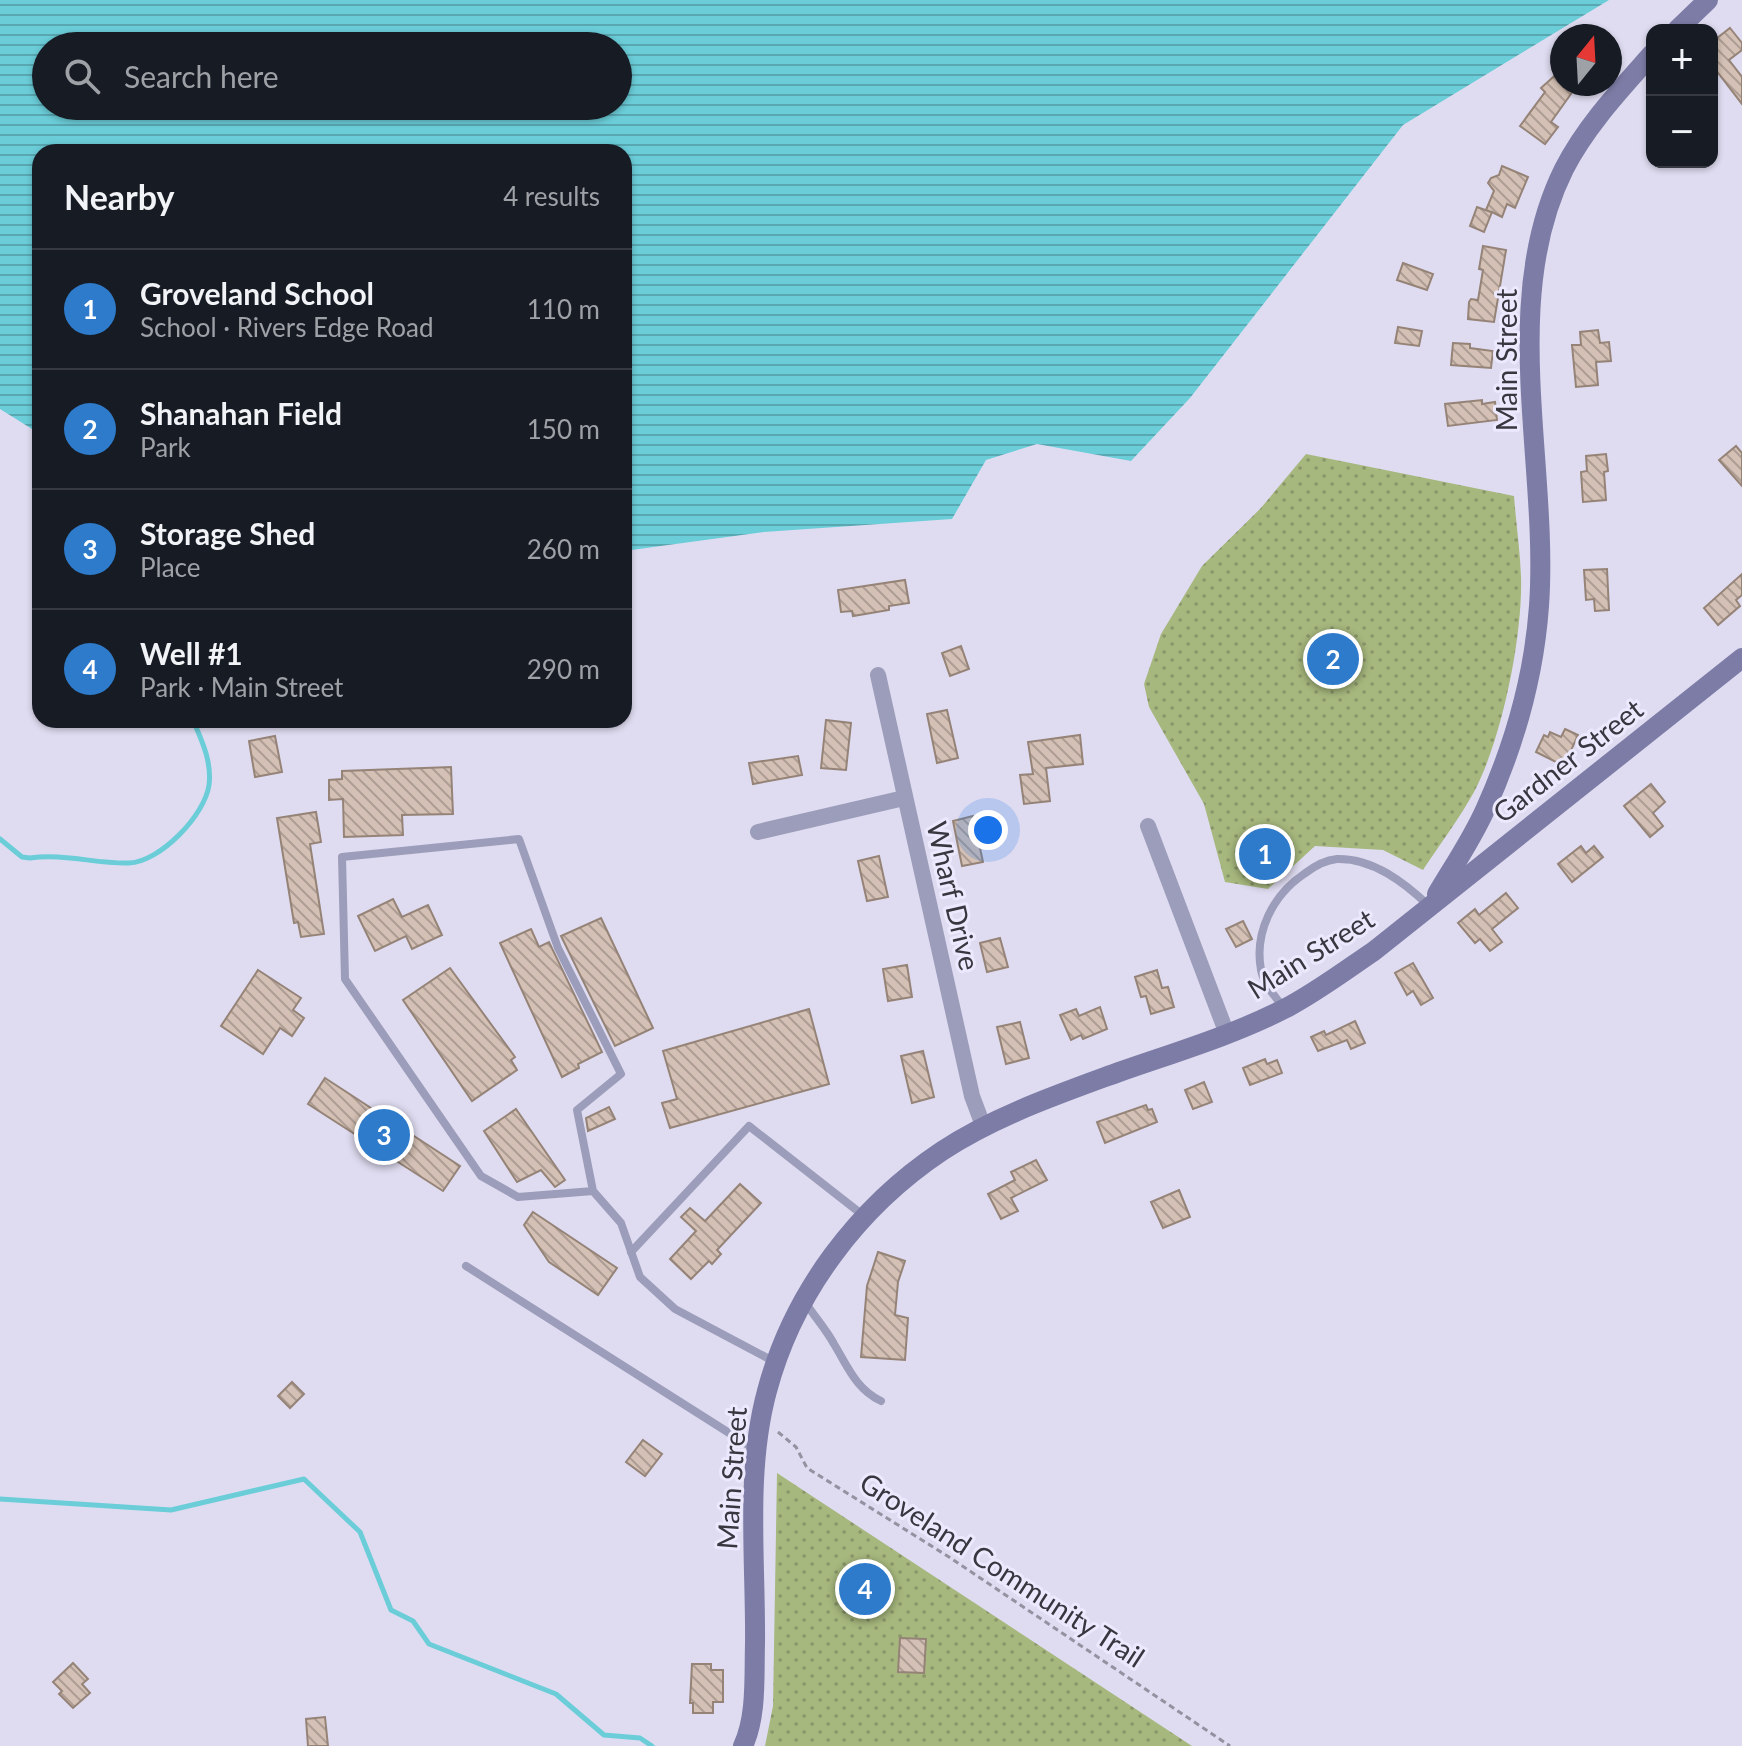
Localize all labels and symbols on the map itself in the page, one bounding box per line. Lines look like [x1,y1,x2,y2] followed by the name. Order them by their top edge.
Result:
[1550,24,1622,96] north arrow
[1489,289,1523,431] street label: Main Street
[1307,629,1359,689] pin: 2
[1486,691,1649,829] street label: Gardner Street
[968,810,1008,850] your location
[920,818,988,974] street label: Wharf Drive
[1239,824,1291,884] pin: 1
[1241,901,1380,1005] street label: Main Street
[358,1105,410,1165] pin: 3
[709,1406,753,1550] street label: Main Street
[854,1464,1151,1674] street label: Groveland Community Trail
[839,1559,891,1619] pin: 4

